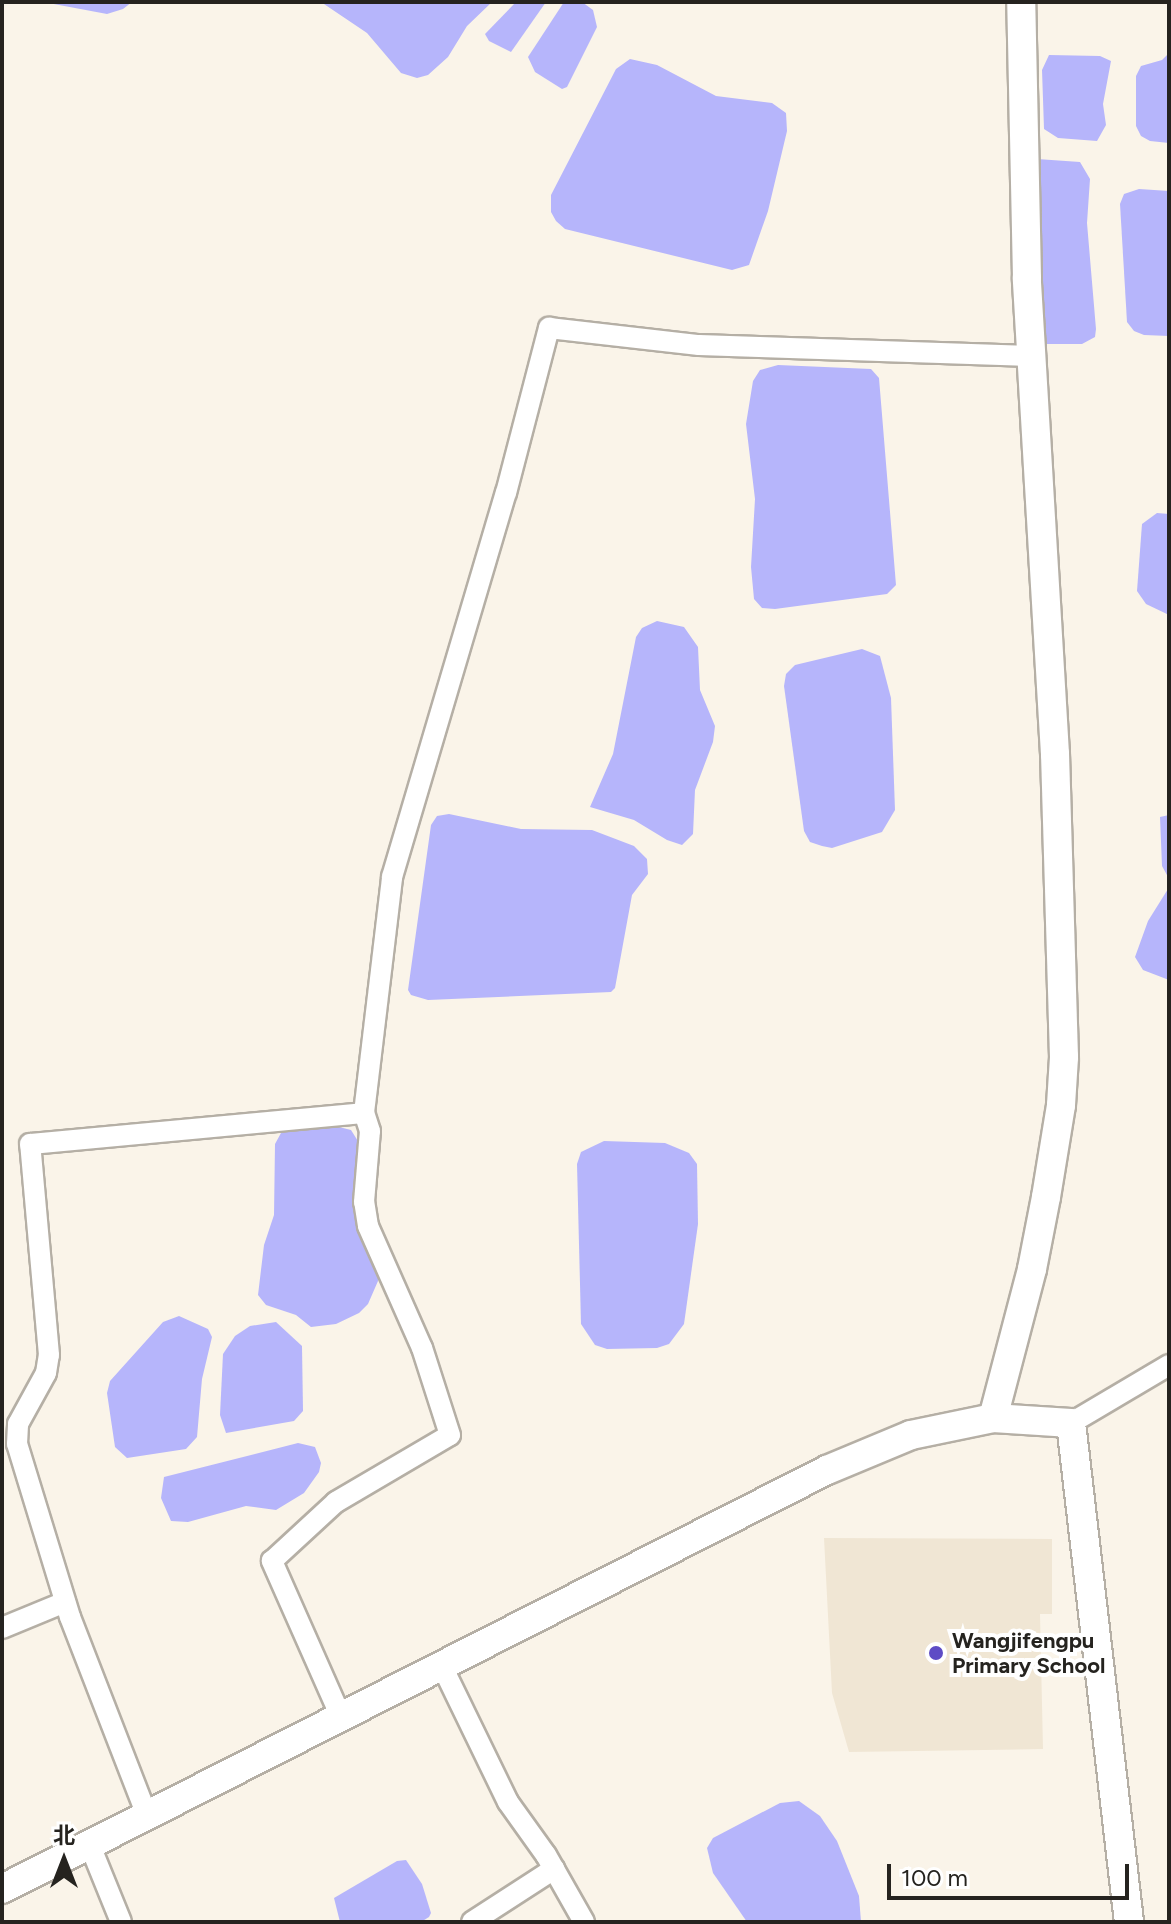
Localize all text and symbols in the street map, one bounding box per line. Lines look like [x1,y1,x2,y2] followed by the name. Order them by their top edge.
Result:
[952,1627,1105,1678] place label: Wangjifengpu Primary School
[927,1644,945,1662] marker: Wangjifengpu Primary School
[24,1820,104,1900] north arrow
[53,1822,75,1849] text: 北
[891,1848,1133,1898] scale bar
[901,1863,968,1892] text: 100 m

